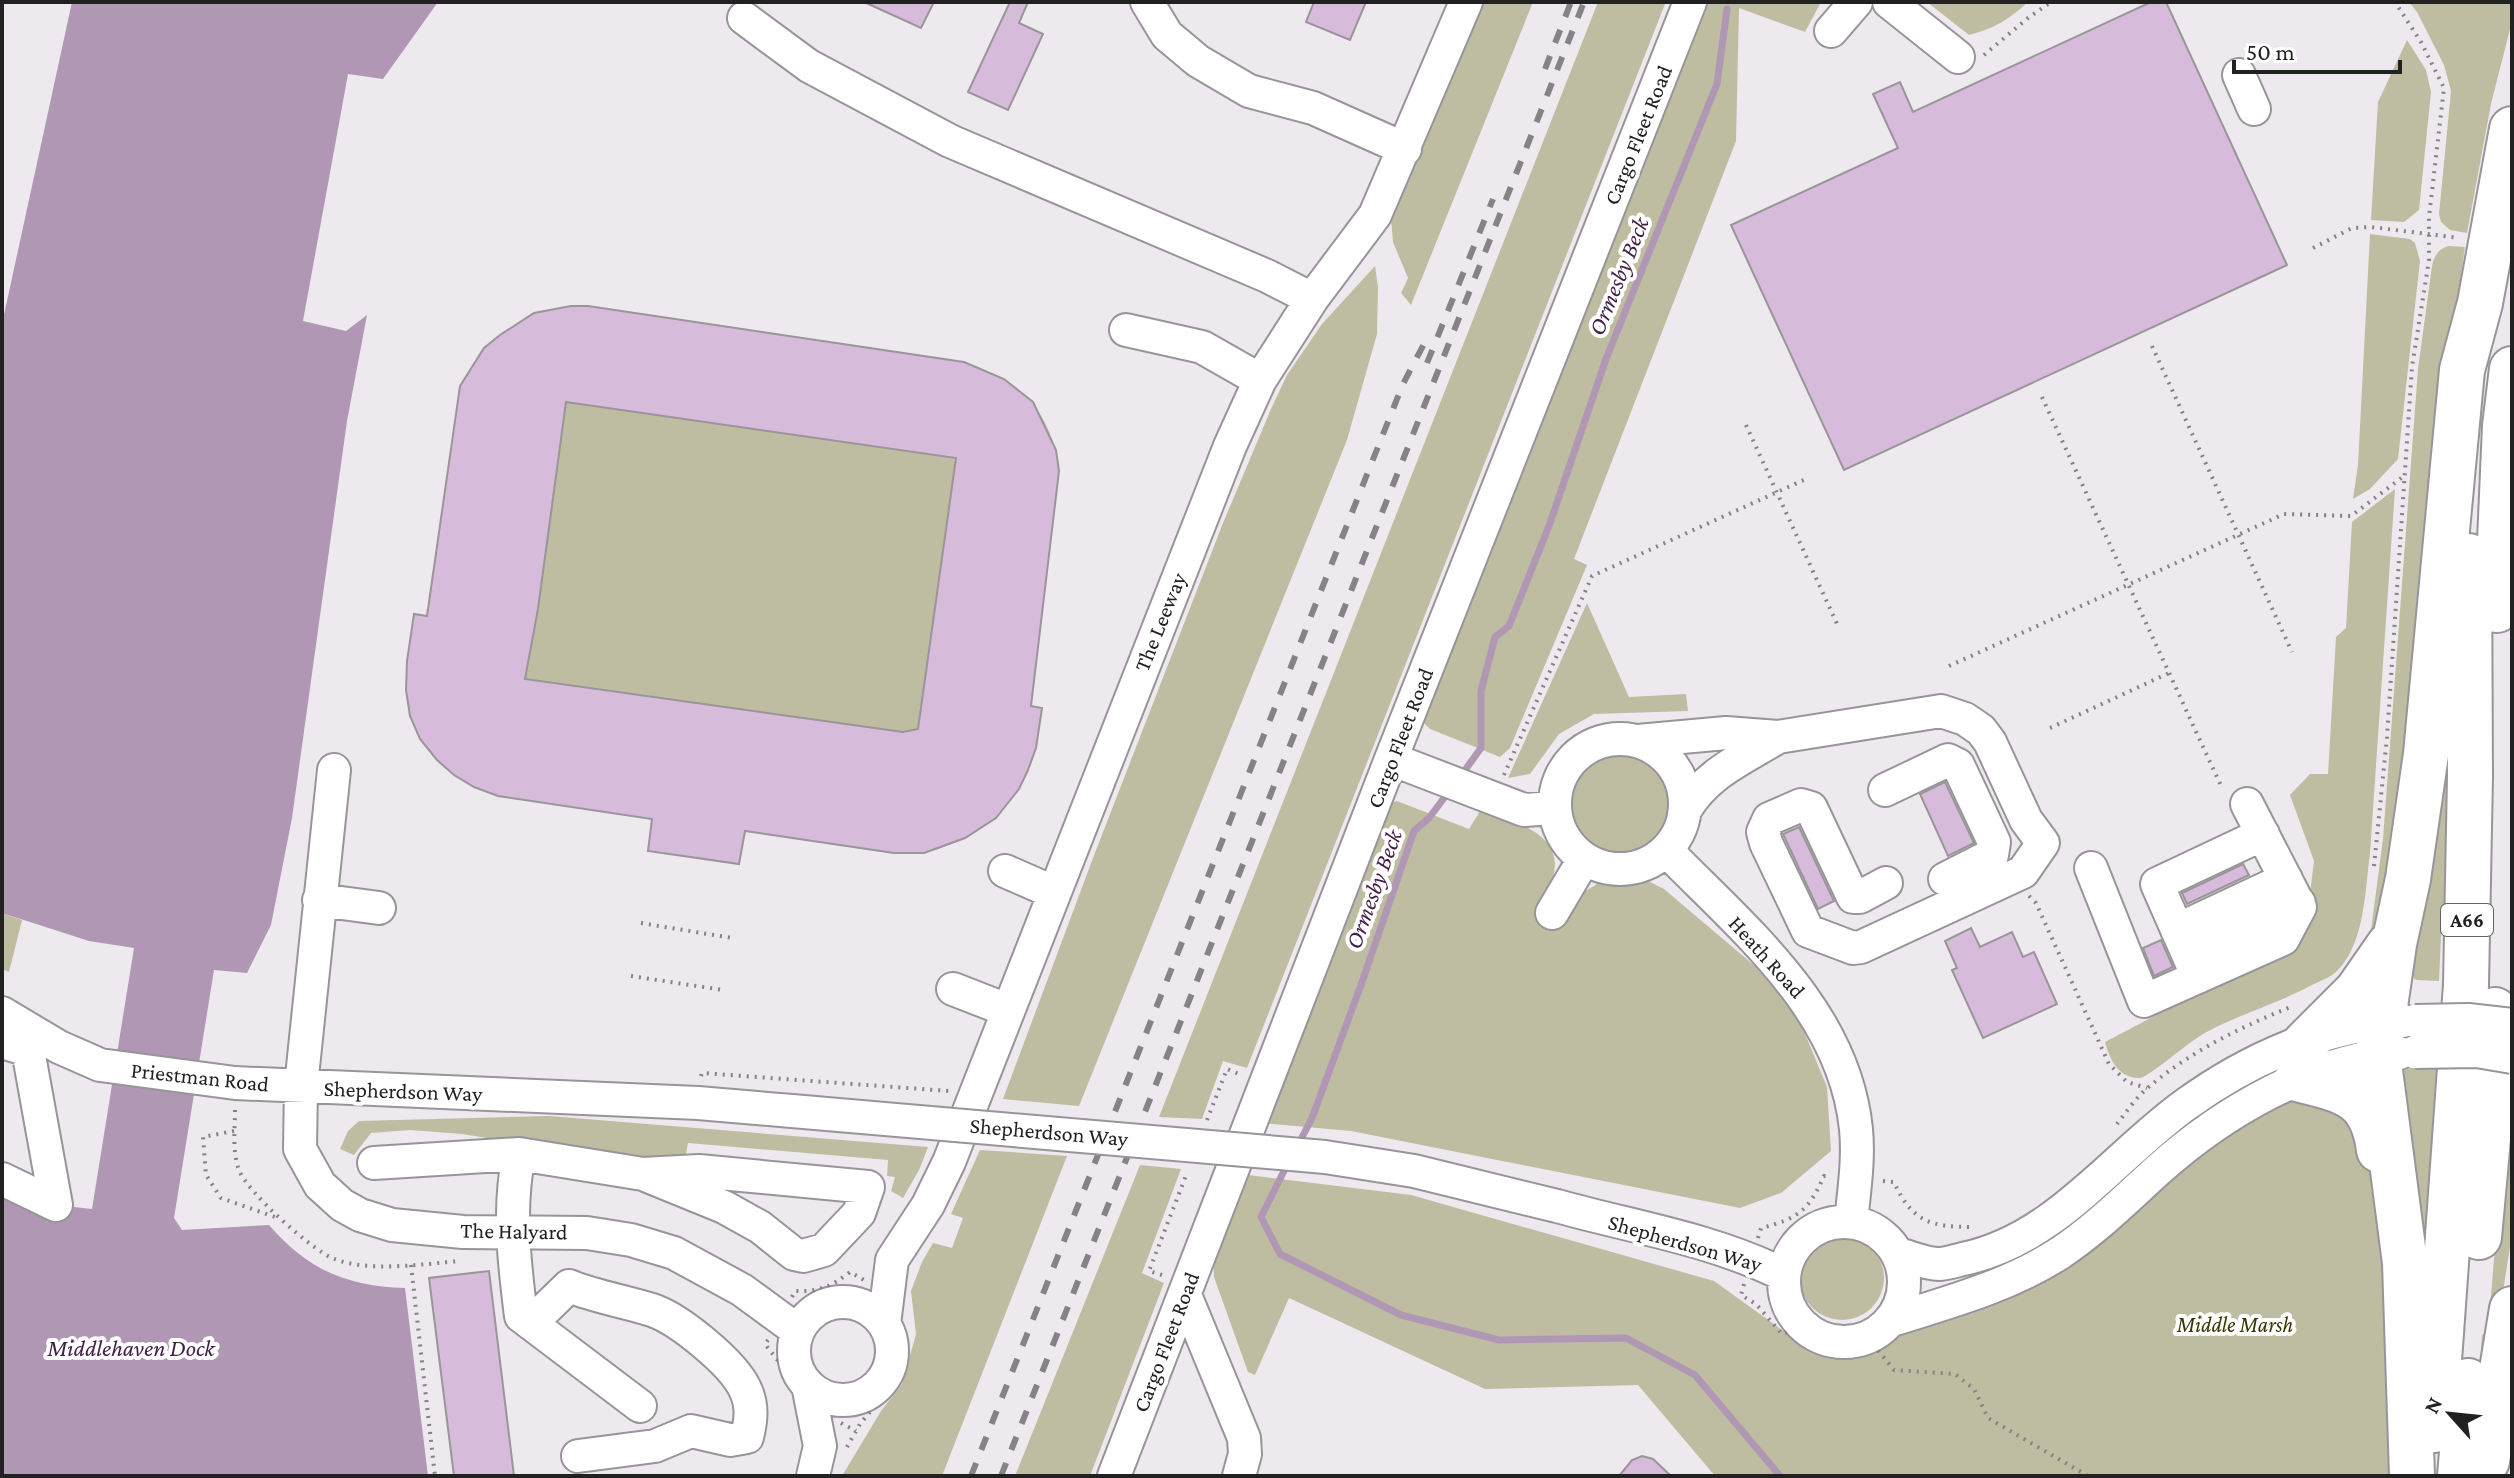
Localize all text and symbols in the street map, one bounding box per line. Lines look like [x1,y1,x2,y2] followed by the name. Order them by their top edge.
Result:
[2234,24,2400,74] scale bar
[2246,38,2295,65] text: 50 m
[1599,61,1677,208] street label: Cargo Fleet Road
[1582,212,1654,339] water label: Ormesby Beck
[1129,568,1191,675] street label: The Leeway
[1362,664,1438,812] street label: Cargo Fleet Road
[1339,824,1408,952] water label: Ormesby Beck
[2441,904,2493,936] road number: A66
[1724,911,1811,1004] street label: Heath Road
[130,1057,271,1097] street label: Priestman Road
[323,1076,484,1106] street label: Shepherdson Way
[969,1113,1130,1151] street label: Shepherdson Way
[1605,1209,1766,1277] street label: Shepherdson Way
[460,1218,568,1244] street label: The Halyard
[1128,1268,1204,1416] street label: Cargo Fleet Road
[2176,1312,2293,1337] park label: Middle Marsh
[46,1334,216,1361] water label: Middlehaven Dock
[2410,1374,2490,1454] north arrow
[2418,1393,2447,1418] text: N

